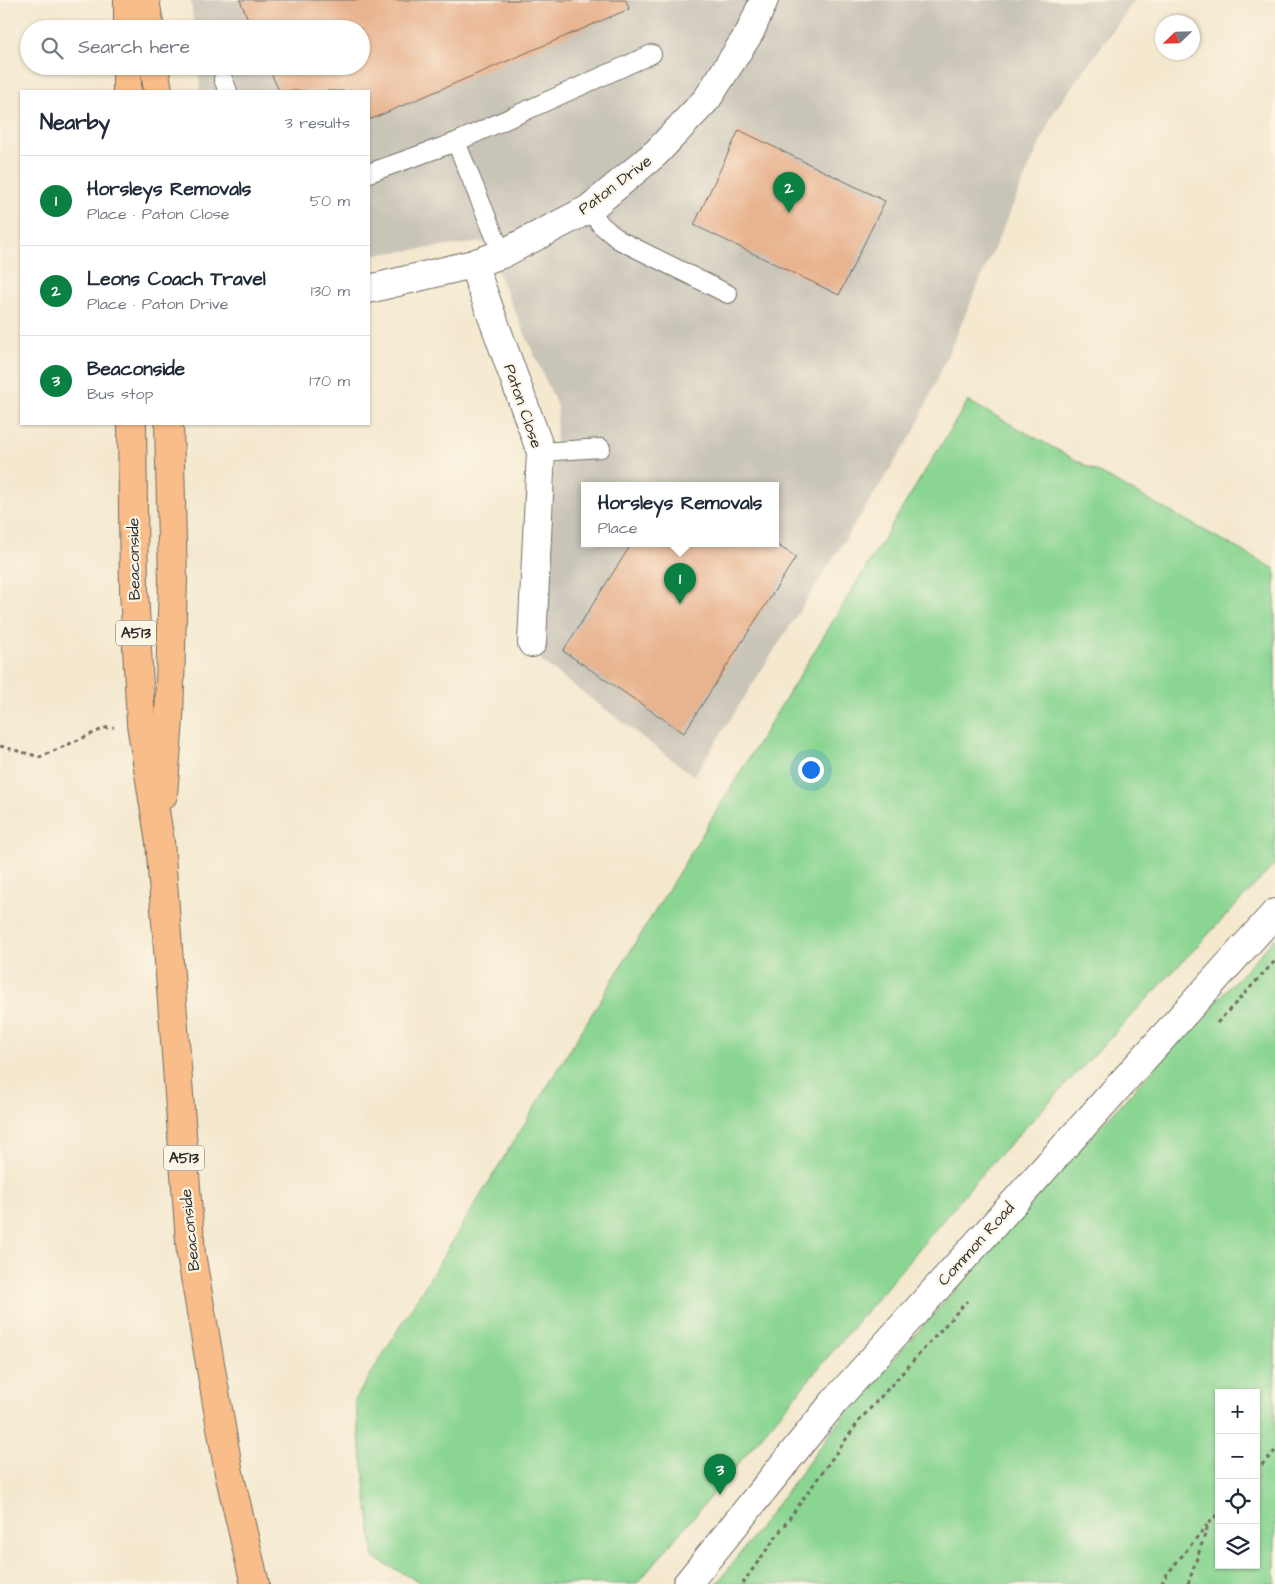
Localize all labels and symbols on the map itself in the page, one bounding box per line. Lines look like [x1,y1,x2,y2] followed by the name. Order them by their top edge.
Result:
[1155,15,1200,60] north arrow
[574,150,657,220] street label: Paton Drive
[773,172,805,213] pin: 2
[498,361,548,451] street label: Paton Close
[122,517,146,600] street label: Beaconside
[664,563,696,604] pin: 1
[116,620,156,646] road number: A513
[798,757,824,783] your location
[164,1146,204,1170] road number: A513
[175,1187,205,1272] street label: Beaconside
[933,1197,1019,1291] street label: Common Road
[704,1454,736,1495] pin: 3

